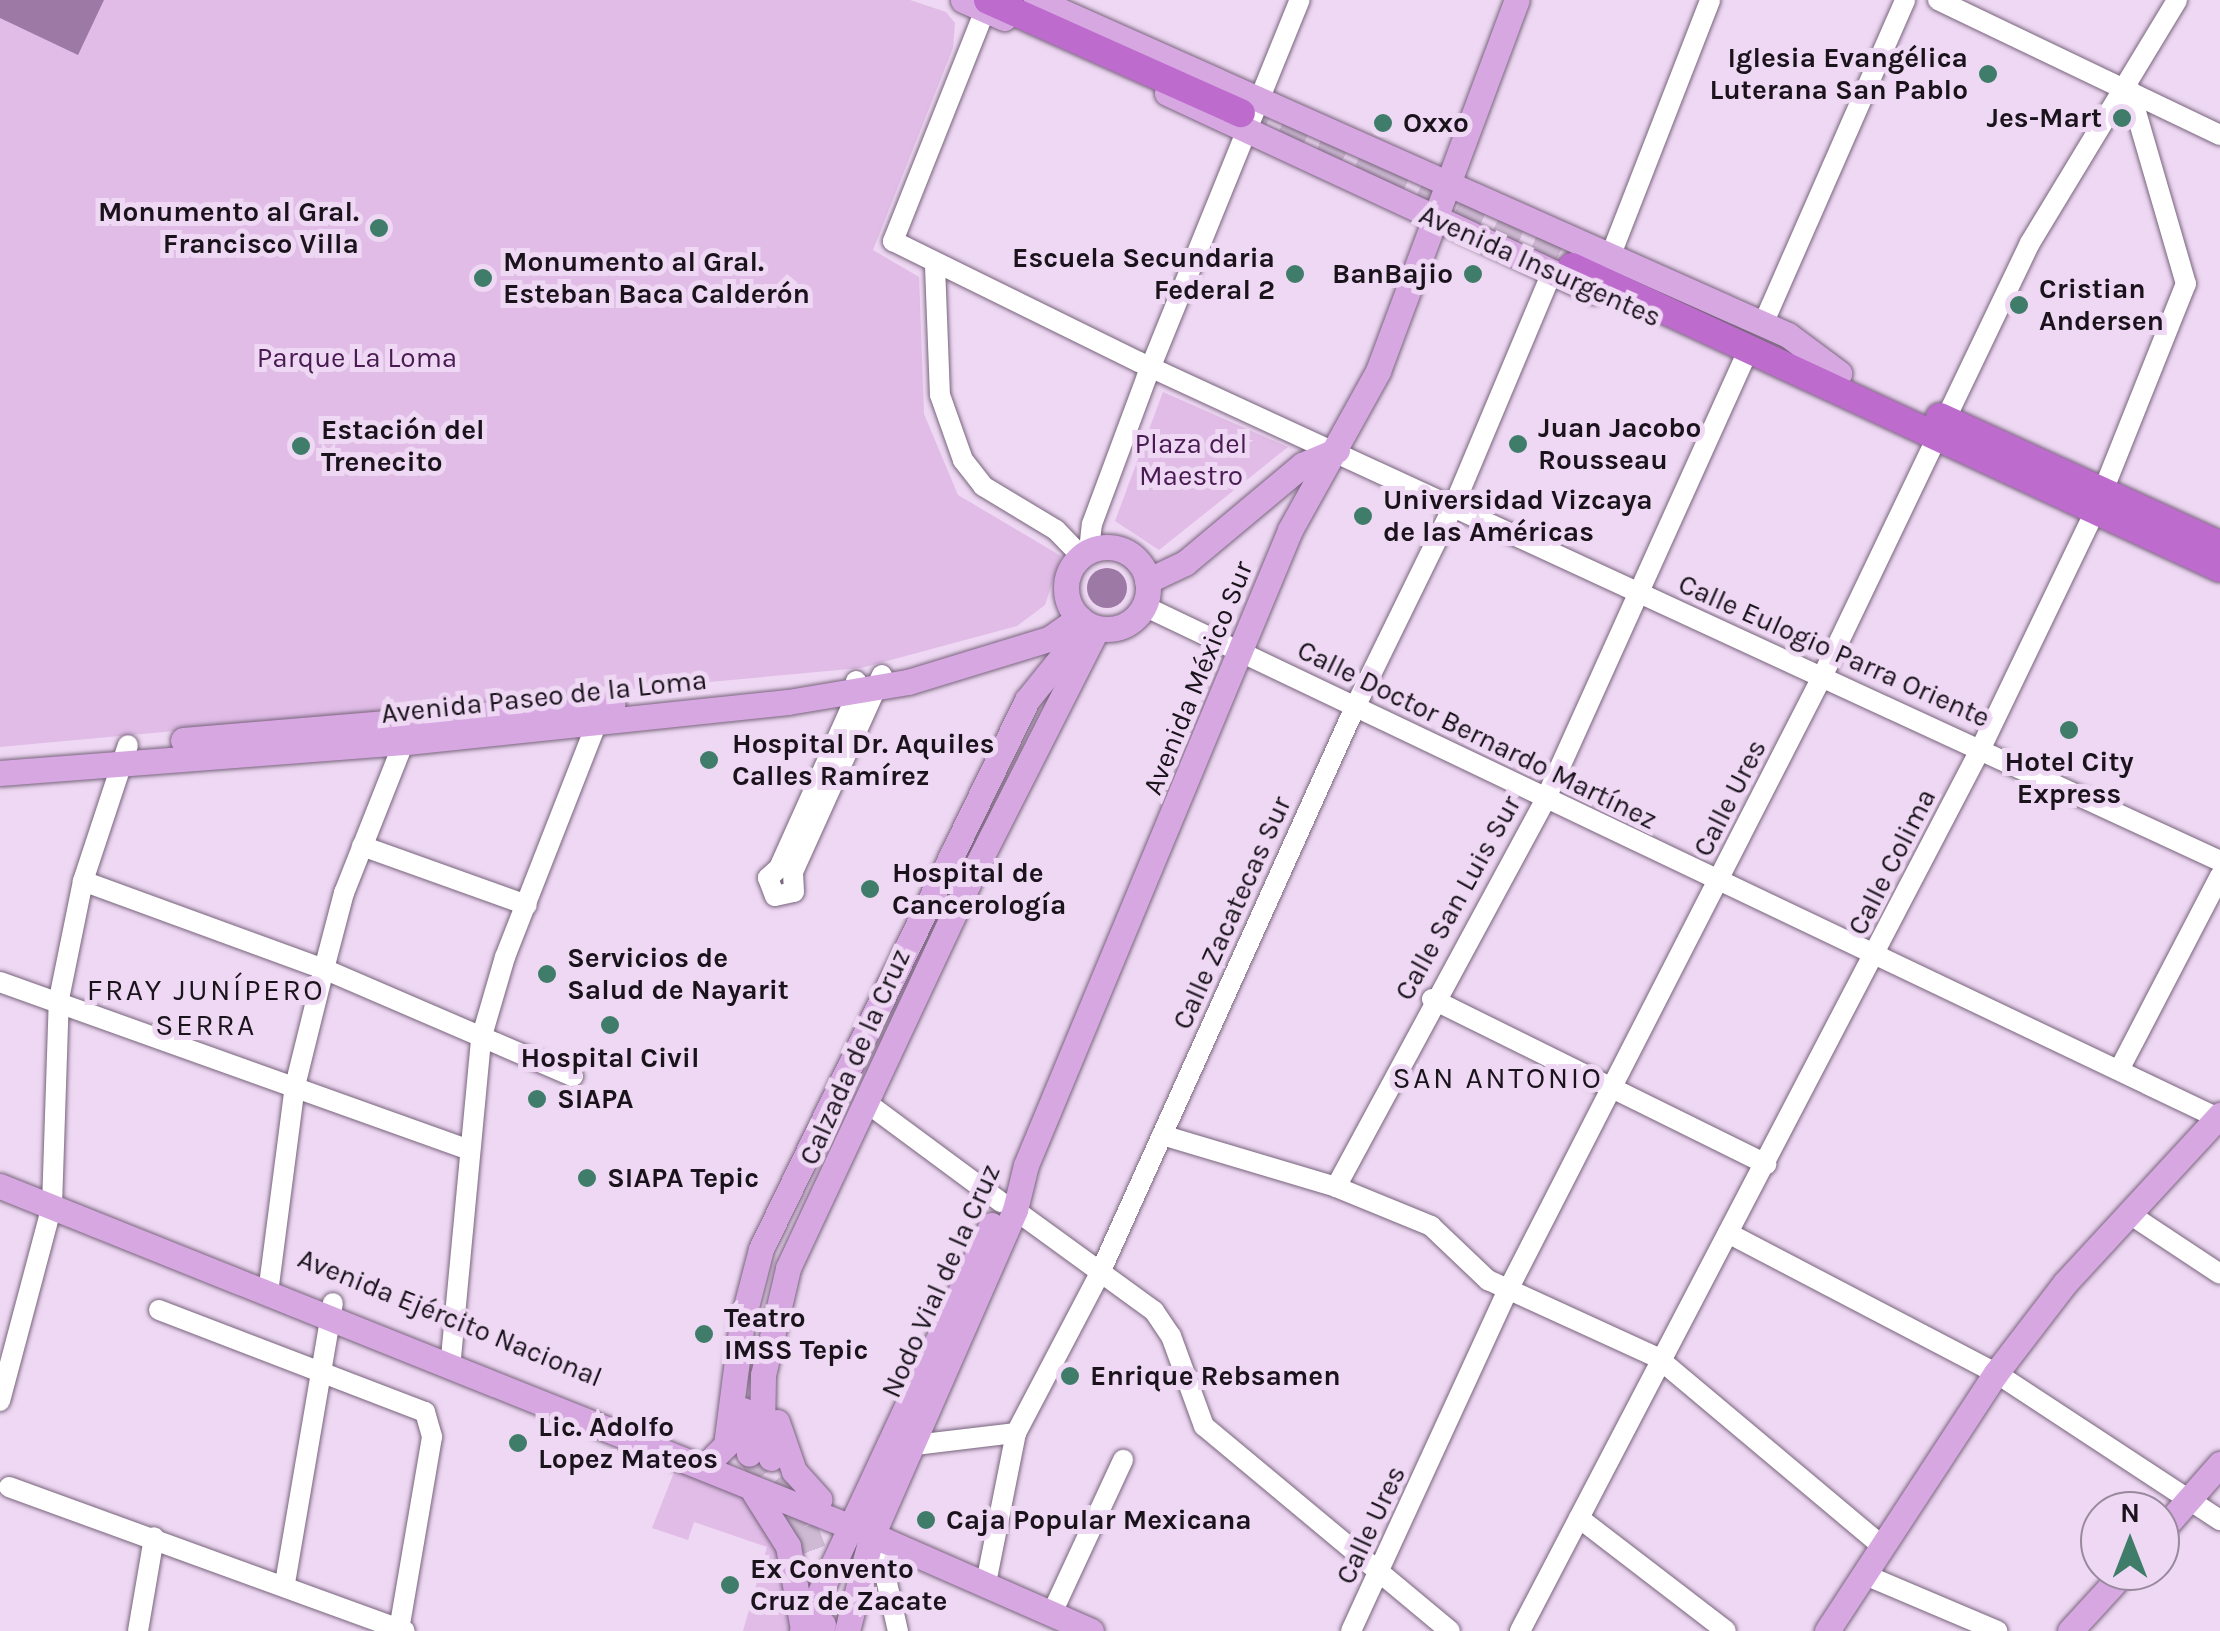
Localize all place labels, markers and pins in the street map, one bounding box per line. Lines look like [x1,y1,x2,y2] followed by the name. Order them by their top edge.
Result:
[1709,41,1968,107] place label: Iglesia Evangélica Luterana San Pablo
[1977,63,1999,85] marker: Iglesia Evangélica Luterana San Pablo
[1987,101,2102,135] place label: Jes-Mart
[1403,106,1469,140] place label: Oxxo
[2111,107,2133,129] marker: Jes-Mart
[1372,112,1394,134] marker: Oxxo
[98,195,359,261] place label: Monumento al Gral. Francisco Villa
[368,217,390,239] marker: Monumento al Gral. Francisco Villa
[1012,241,1275,307] place label: Escuela Secundaria Federal 2
[503,245,810,311] place label: Monumento al Gral. Esteban Baca Calderón
[1332,257,1453,291] place label: BanBajio
[1284,263,1306,285] marker: Escuela Secundaria Federal 2
[1462,263,1484,285] marker: BanBajio
[472,267,494,289] marker: Monumento al Gral. Esteban Baca Calderón
[2039,272,2164,338] place label: Cristian Andersen
[2008,294,2030,316] marker: Cristian Andersen
[1538,411,1701,477] place label: Juan Jacobo Rousseau
[321,413,485,479] place label: Estación del Trenecito
[1507,433,1529,455] marker: Juan Jacobo Rousseau
[290,435,312,457] marker: Estación del Trenecito
[1383,483,1653,549] place label: Universidad Vizcaya de las Américas
[1352,505,1374,527] marker: Universidad Vizcaya de las Américas
[2058,719,2080,741] marker: Hotel City Express
[732,727,994,793] place label: Hospital Dr. Aquiles Calles Ramírez
[2004,745,2134,811] place label: Hotel City Express
[696,747,722,773] marker: Hospital Dr. Aquiles Calles Ramírez
[892,856,1066,922] place label: Hospital de Cancerología
[857,876,883,902] marker: Hospital de Cancerología
[567,941,789,1007] place label: Servicios de Salud de Nayarit
[536,963,558,985] marker: Servicios de Salud de Nayarit
[599,1014,621,1036] marker: Hospital Civil
[521,1041,699,1075] place label: Hospital Civil
[557,1082,634,1116] place label: SIAPA
[526,1088,548,1110] marker: SIAPA
[607,1161,759,1195] place label: SIAPA Tepic
[576,1167,598,1189] marker: SIAPA Tepic
[724,1301,868,1367] place label: Teatro IMSS Tepic
[693,1323,715,1345] marker: Teatro IMSS Tepic
[1090,1359,1341,1393] place label: Enrique Rebsamen
[1059,1365,1081,1387] marker: Enrique Rebsamen
[538,1410,718,1476] place label: Lic. Adolfo Lopez Mateos
[507,1432,529,1454] marker: Lic. Adolfo Lopez Mateos
[946,1503,1252,1537] place label: Caja Popular Mexicana
[915,1509,937,1531] marker: Caja Popular Mexicana
[750,1552,947,1618] place label: Ex Convento Cruz de Zacate
[719,1574,741,1596] marker: Ex Convento Cruz de Zacate

